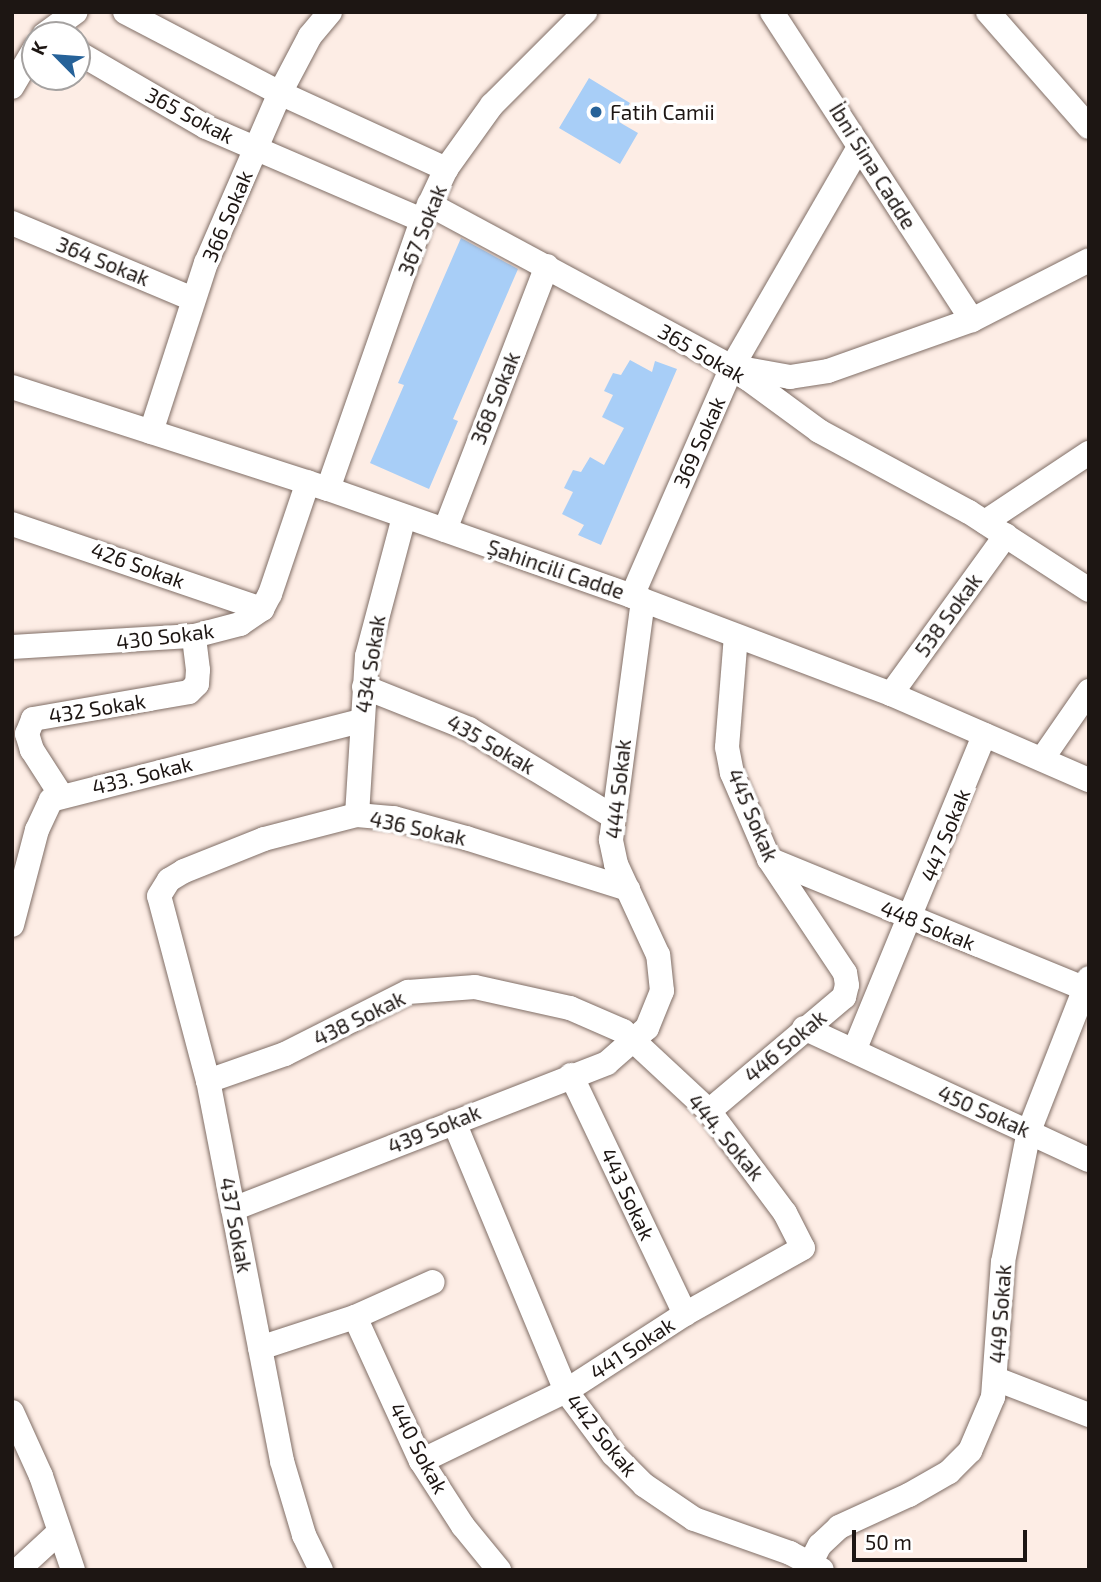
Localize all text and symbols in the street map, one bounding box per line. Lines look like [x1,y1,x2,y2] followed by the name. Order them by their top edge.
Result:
[21,21,91,91] north arrow
[25,37,51,58] text: K
[142,81,238,149] street label: 365 Sokak
[824,98,922,234] street label: İbni Sina Cadde
[610,99,715,125] place label: Fatih Camii
[588,104,604,120] marker: Fatih Camii
[196,166,258,266] street label: 366 Sokak
[392,181,452,279] street label: 367 Sokak
[53,231,153,291] street label: 364 Sokak
[654,318,750,388] street label: 365 Sokak
[465,348,525,448] street label: 368 Sokak
[668,393,730,491] street label: 369 Sokak
[484,534,628,604] street label: Şahincili Cadde
[88,536,188,594] street label: 426 Sokak
[909,568,987,662] street label: 538 Sokak
[350,613,390,715] street label: 434 Sokak
[115,617,215,655] street label: 430 Sokak
[47,688,147,728] street label: 432 Sokak
[443,709,539,779] street label: 435 Sokak
[600,738,636,840] street label: 444 Sokak
[89,750,195,800] street label: 433. Sokak
[722,765,784,865] street label: 445 Sokak
[915,785,975,885] street label: 447 Sokak
[367,805,469,851] street label: 436 Sokak
[877,895,979,955] street label: 448 Sokak
[309,985,409,1051] street label: 438 Sokak
[739,1004,831,1088] street label: 446 Sokak
[934,1080,1034,1142] street label: 450 Sokak
[683,1089,769,1185] street label: 444. Sokak
[384,1099,484,1159] street label: 439 Sokak
[596,1144,660,1244] street label: 443 Sokak
[214,1175,258,1275] street label: 437 Sokak
[984,1264,1016,1364] street label: 449 Sokak
[585,1311,679,1385] street label: 441 Sokak
[561,1389,643,1481] street label: 442 Sokak
[384,1398,454,1498] street label: 440 Sokak
[856,1516,1031,1560] scale bar
[865,1529,912,1554] text: 50 m

